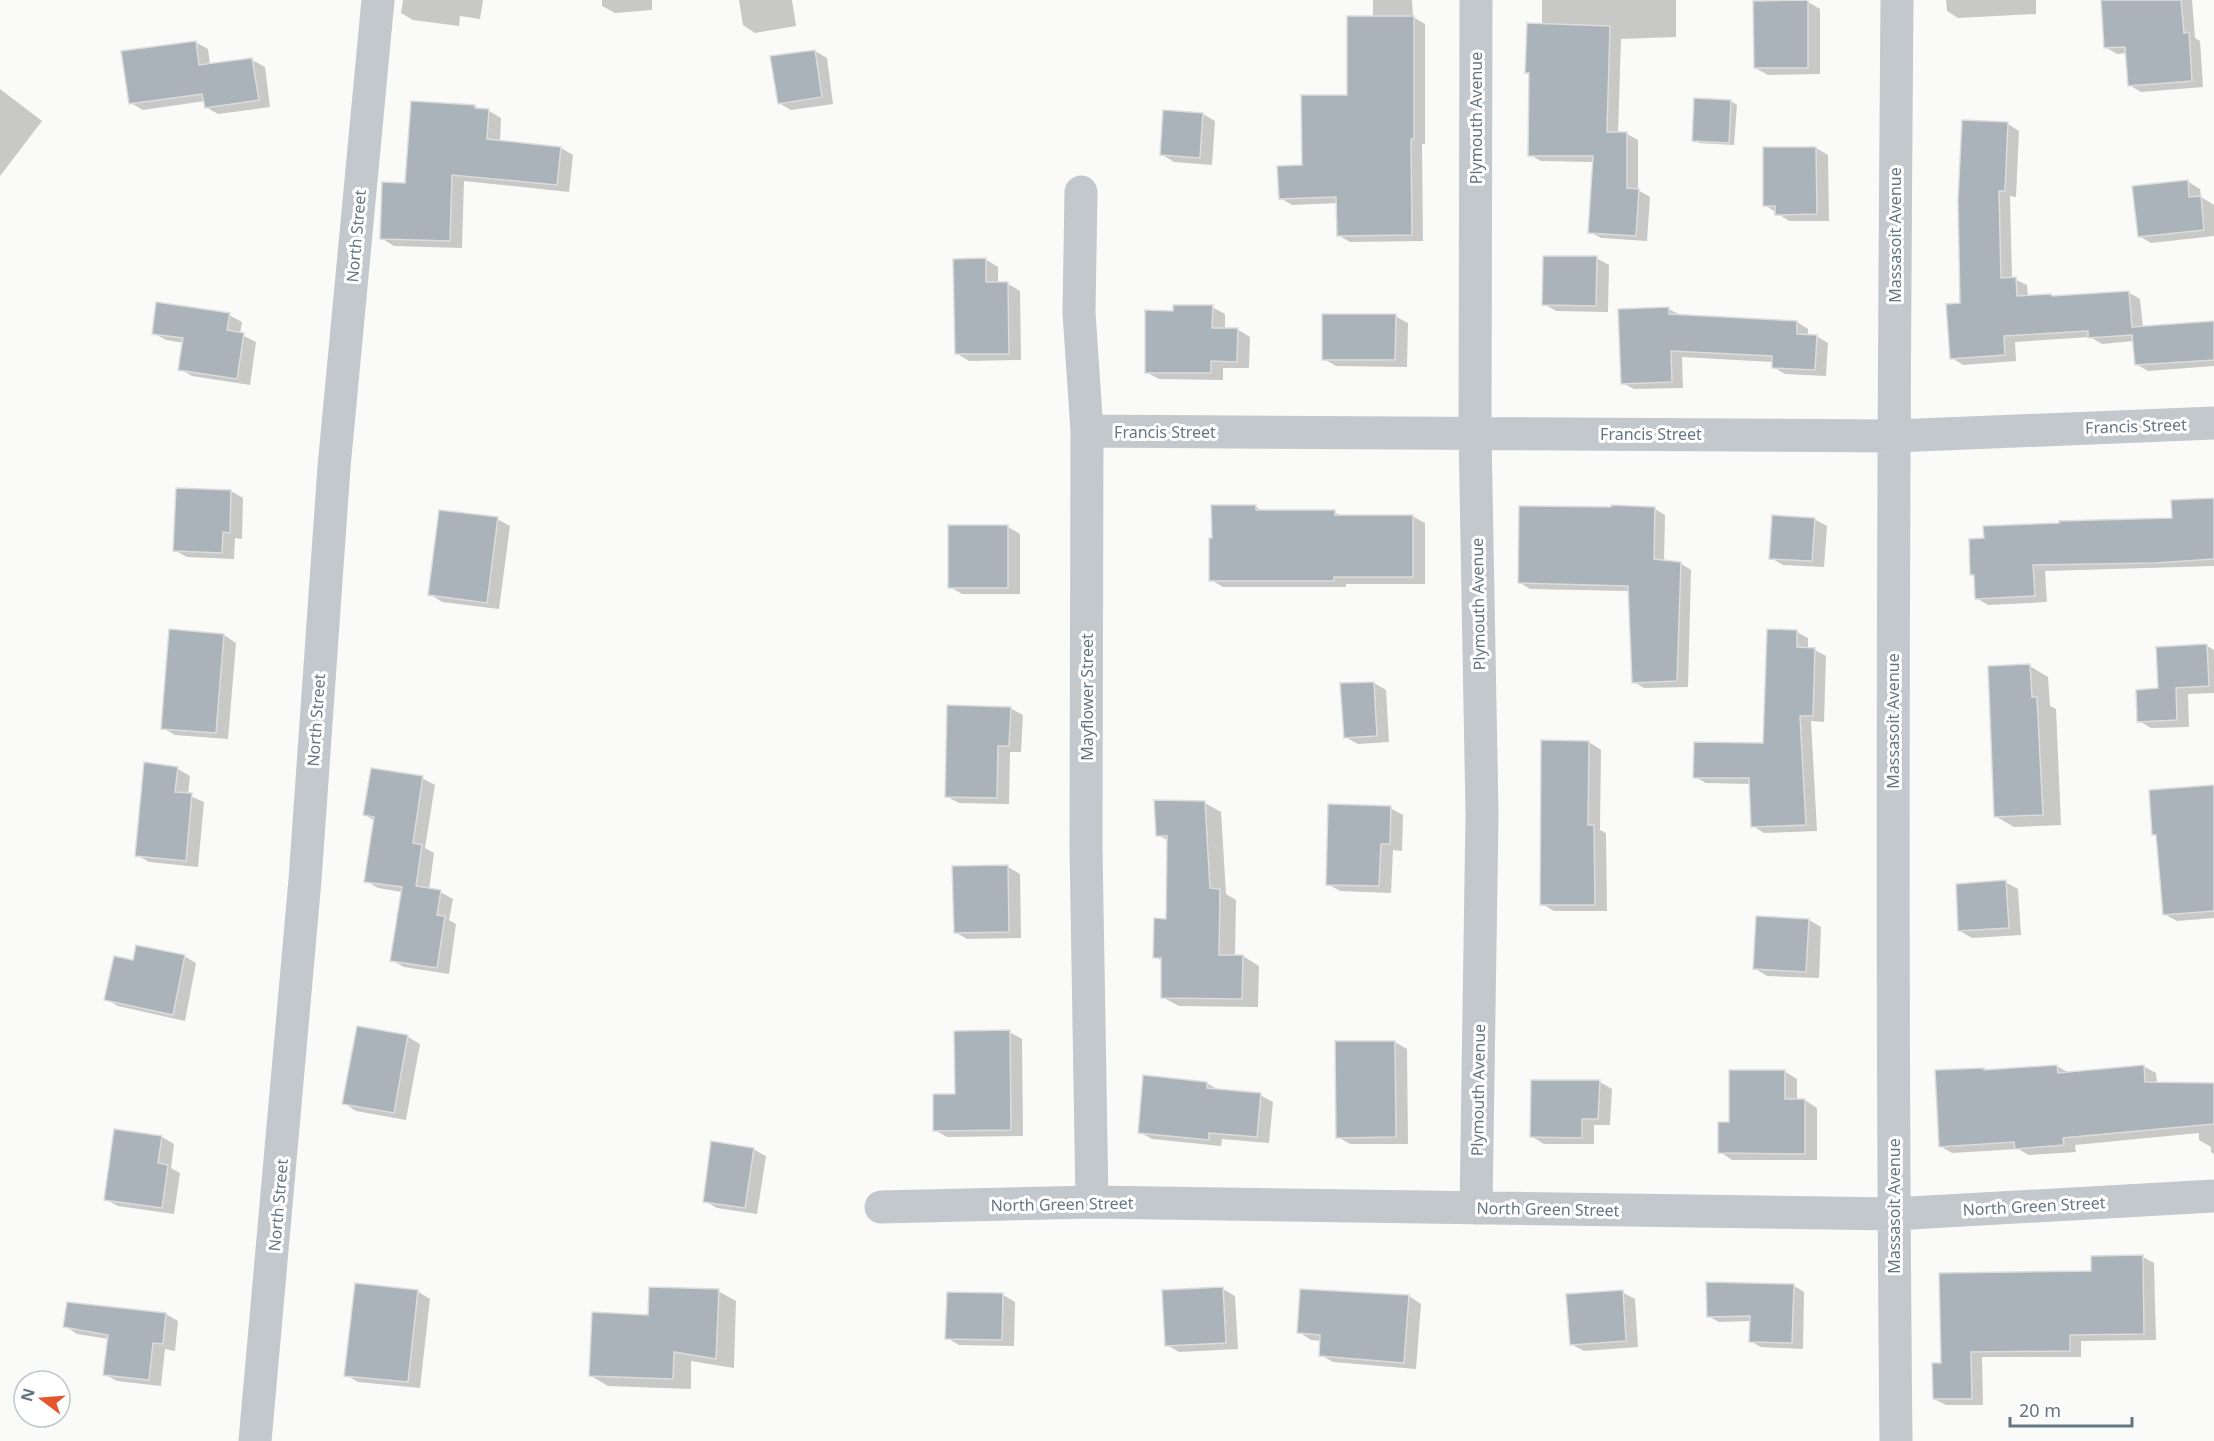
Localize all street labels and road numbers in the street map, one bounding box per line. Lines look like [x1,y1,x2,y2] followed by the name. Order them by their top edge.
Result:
[1465,52,1487,184] street label: Plymouth Avenue
[1884,167,1906,303] street label: Massasoit Avenue
[341,189,371,283] street label: North Street
[2085,413,2187,439] street label: Francis Street
[1114,421,1216,443] street label: Francis Street
[1600,423,1702,445] street label: Francis Street
[1466,538,1490,670] street label: Plymouth Avenue
[1076,633,1098,761] street label: Mayflower Street
[1882,653,1904,789] street label: Massasoit Avenue
[302,673,330,767] street label: North Street
[1466,1024,1490,1156] street label: Plymouth Avenue
[1883,1138,1905,1274] street label: Massasoit Avenue
[263,1158,293,1252] street label: North Street
[1962,1191,2106,1221] street label: North Green Street
[990,1192,1134,1216] street label: North Green Street
[1476,1197,1620,1221] street label: North Green Street

